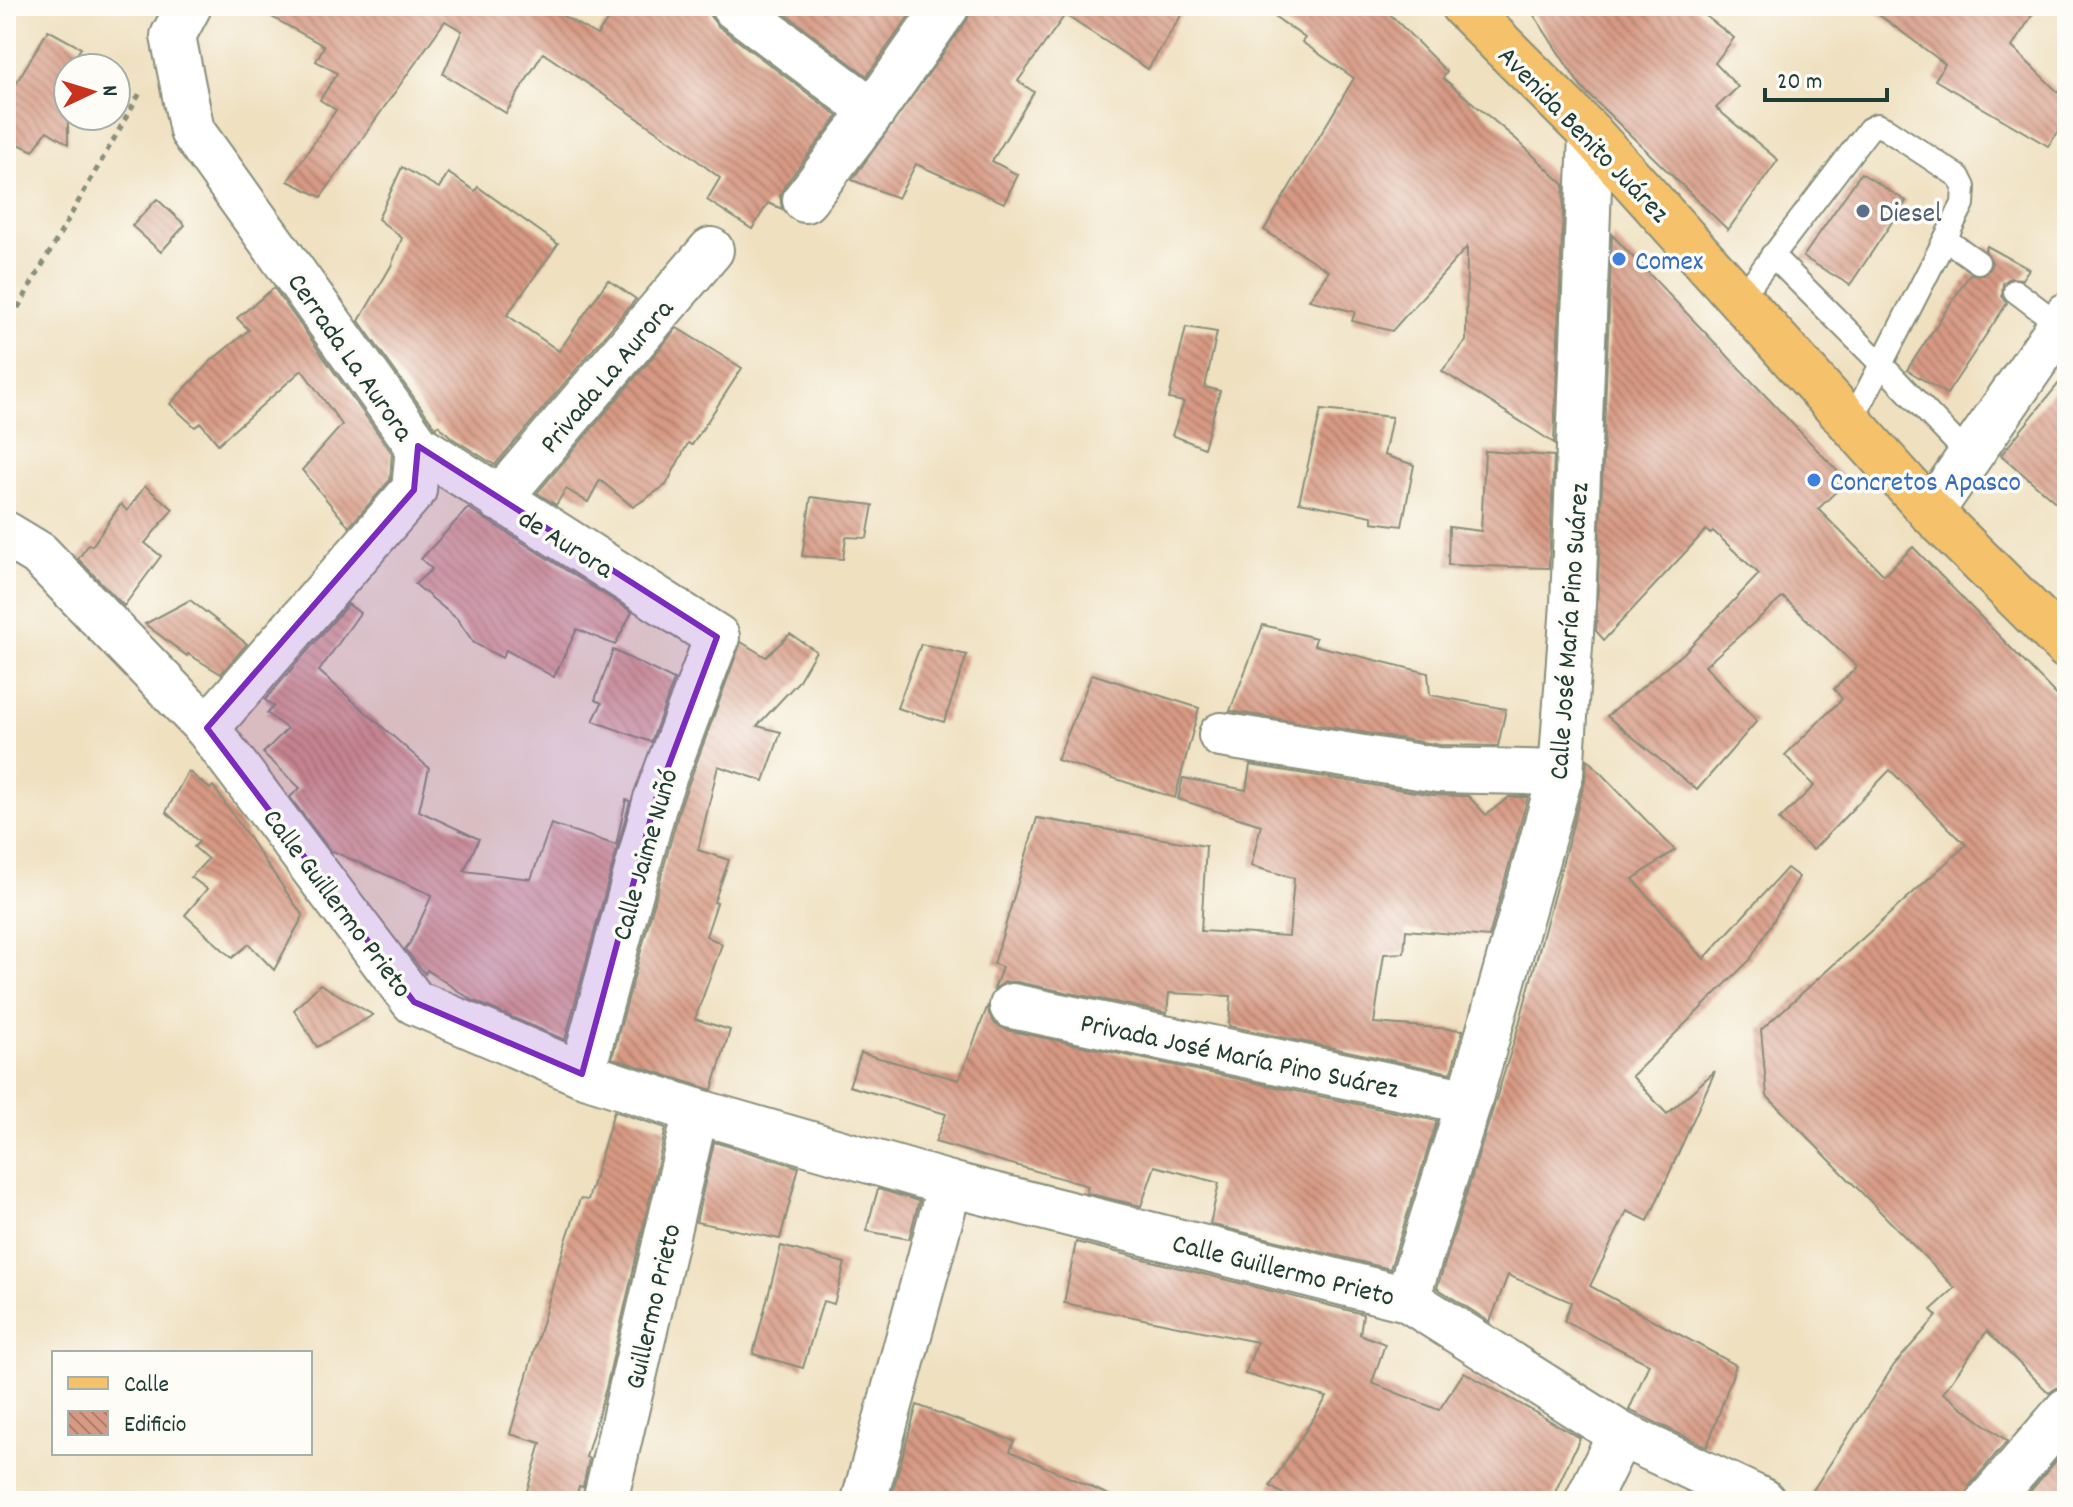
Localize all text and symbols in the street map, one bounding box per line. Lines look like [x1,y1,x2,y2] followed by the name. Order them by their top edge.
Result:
[1486,39,1677,234] street label: Avenida Benito Juárez
[52,52,132,132] north arrow
[1765,52,1887,102] scale bar
[1777,66,1823,100] text: 20 m
[93,84,124,97] text: N
[1879,196,1942,236] place label: Diesel
[1854,202,1872,220] marker: Diesel
[1635,244,1703,284] place label: Comex
[1610,250,1628,268] marker: Comex
[275,267,421,452] street label: Cerrada La Aurora
[532,292,686,464] street label: Privada La Aurora
[1830,465,2021,505] place label: Concretos Apasco
[1805,471,1823,489] marker: Concretos Apasco
[1542,481,1602,781] street label: Calle José María Pino Suárez
[509,501,620,592] street label: de Aurora
[604,765,691,946] street label: Calle Jaime Nuñó
[250,802,420,1008] street label: Calle Guillermo Prieto
[1076,1006,1402,1112] street label: Privada José María Pino Suárez
[617,1220,694,1394] street label: Guillermo Prieto
[1167,1226,1398,1320] street label: Calle Guillermo Prieto
[52,1351,312,1455] legend
[124,1369,169,1403] text: Calle
[124,1409,186,1443] text: Edificio

